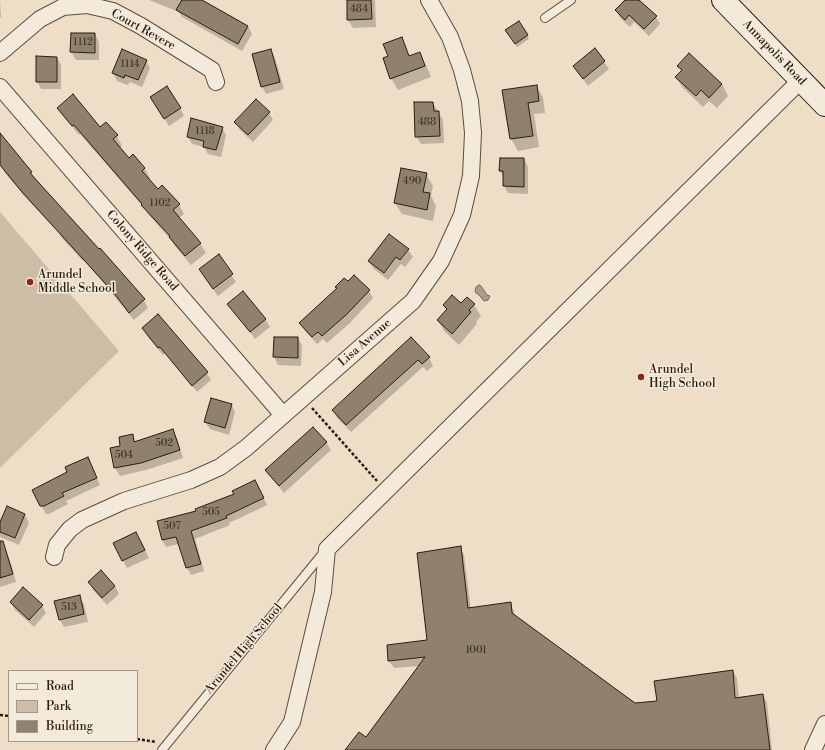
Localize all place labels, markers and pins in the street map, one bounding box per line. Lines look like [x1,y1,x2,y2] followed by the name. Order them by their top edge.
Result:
[38,268,115,296] place label: Arundel Middle School
[25,277,35,287] marker: Arundel Middle School
[649,363,715,391] place label: Arundel High School
[636,372,646,382] marker: Arundel High School

